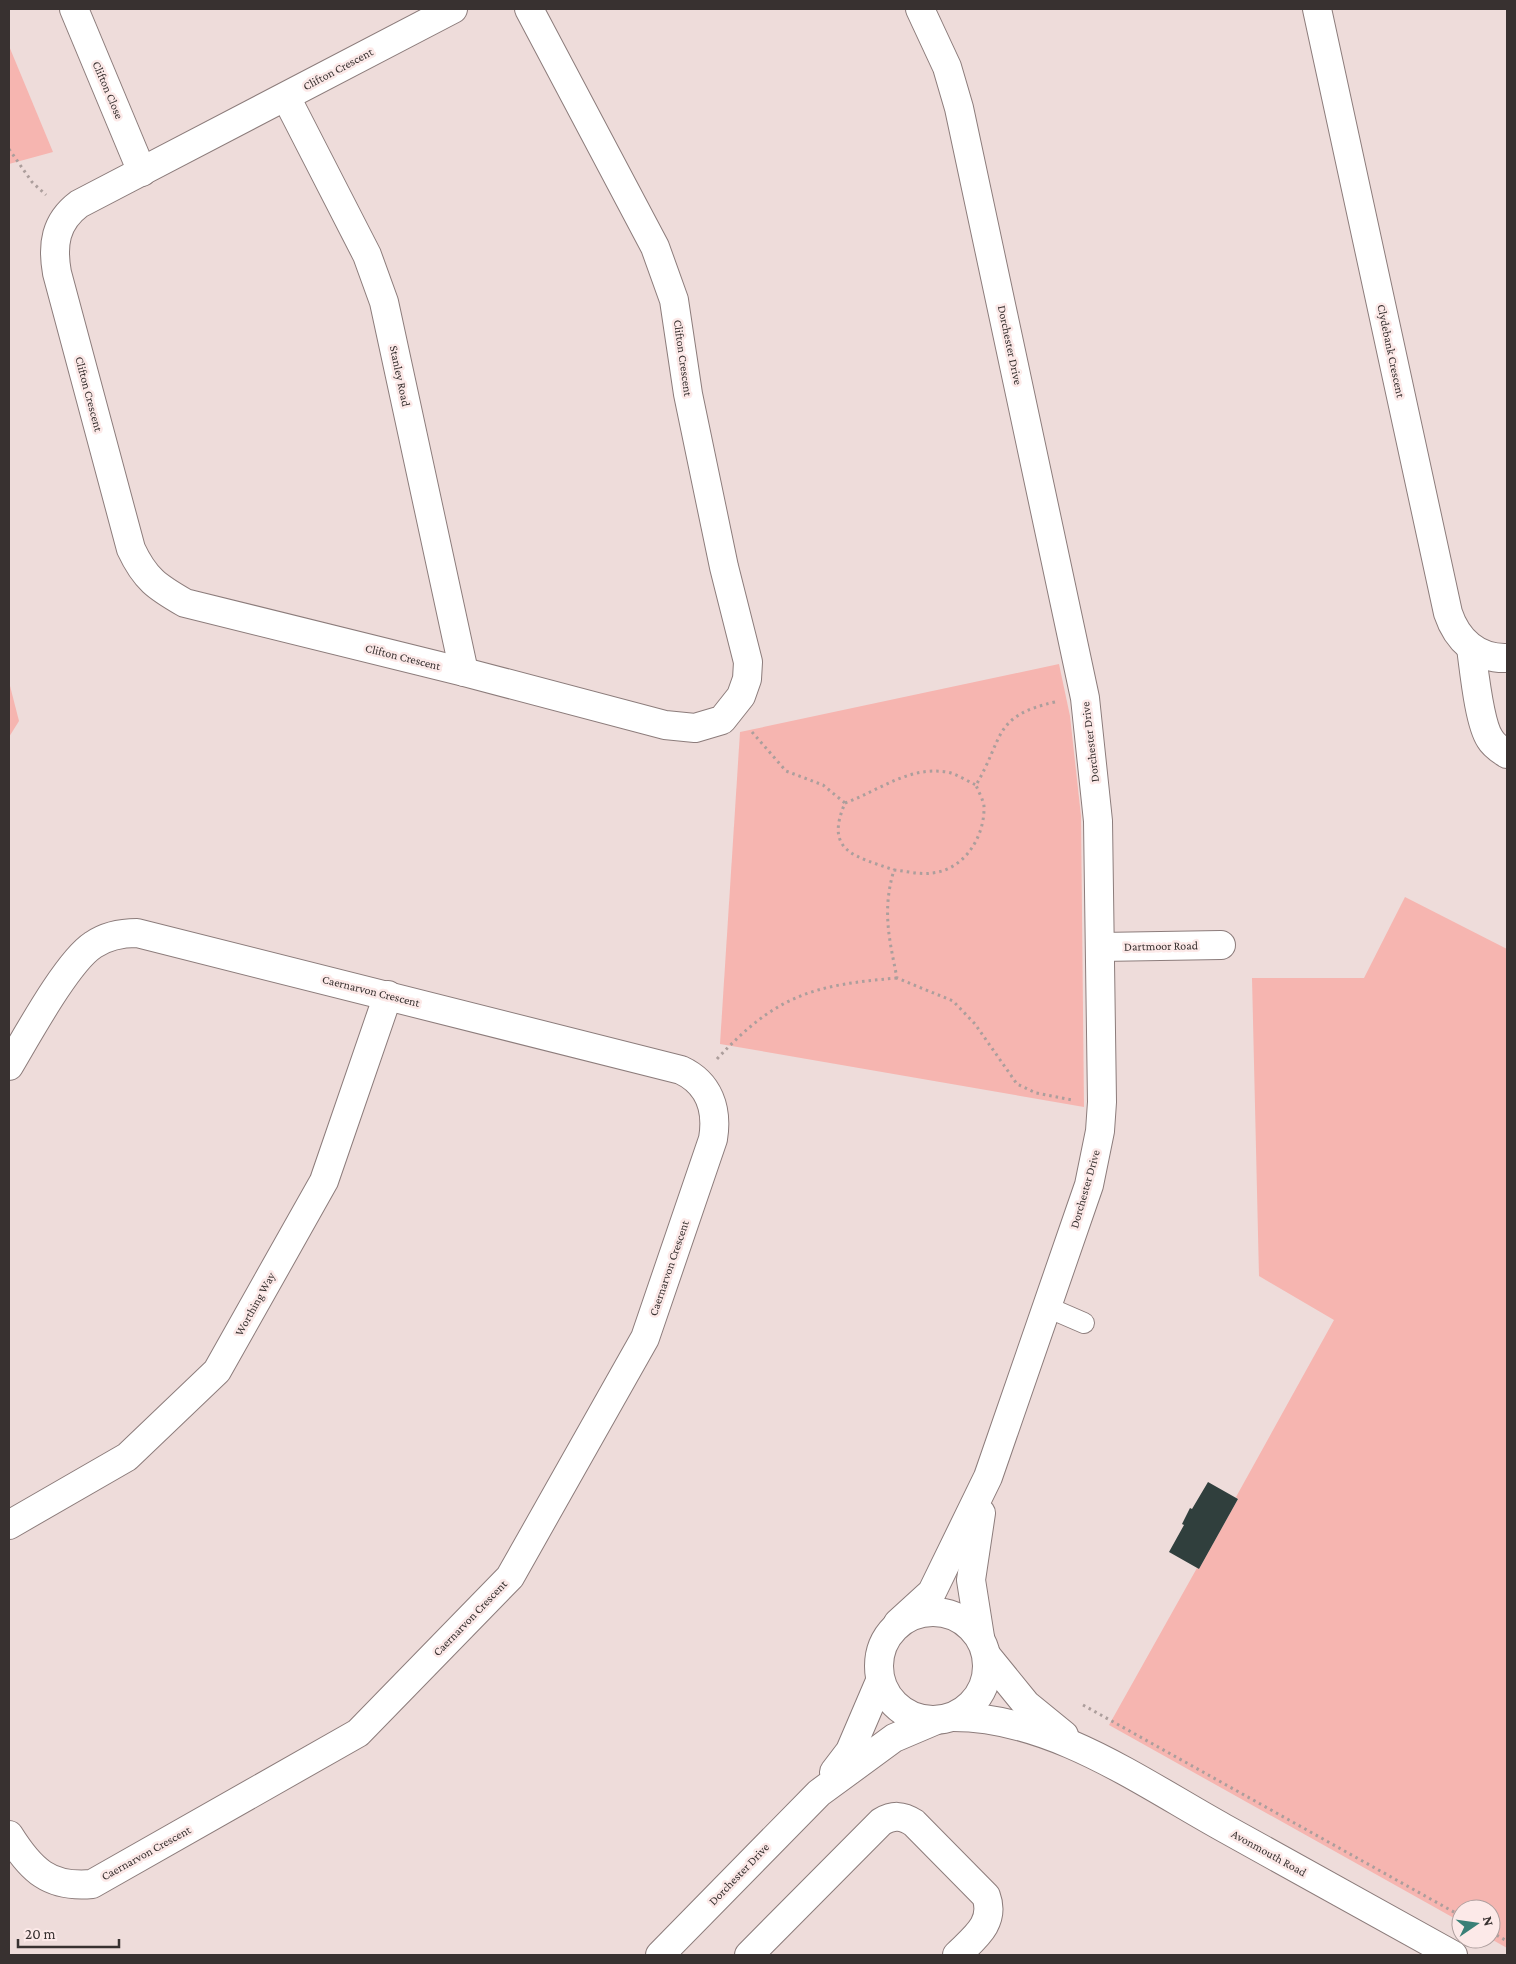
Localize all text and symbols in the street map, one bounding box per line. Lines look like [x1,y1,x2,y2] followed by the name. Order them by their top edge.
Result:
[301,44,376,93] street label: Clifton Crescent
[90,59,126,121] street label: Clifton Close
[1374,303,1408,400] street label: Clydebank Crescent
[995,304,1025,386] street label: Dorchester Drive
[671,319,695,398] street label: Clifton Crescent
[387,344,413,408] street label: Stanley Road
[72,355,106,434] street label: Clifton Crescent
[364,641,443,673] street label: Clifton Crescent
[1078,701,1102,783] street label: Dorchester Drive
[1124,938,1199,954] street label: Dartmoor Road
[321,972,422,1010] street label: Caernarvon Crescent
[1067,1148,1103,1230] street label: Dorchester Drive
[646,1217,692,1318] street label: Caernarvon Crescent
[232,1269,278,1338] street label: Worthing Way
[430,1576,511,1659] street label: Caernarvon Crescent
[99,1822,194,1883] street label: Caernarvon Crescent
[1229,1827,1309,1880] street label: Avonmouth Road
[706,1840,772,1908] street label: Dorchester Drive
[1451,1899,1501,1949] north arrow
[1480,1915,1498,1928] text: N
[18,1916,119,1948] scale bar
[25,1926,56,1942] text: 20 m

